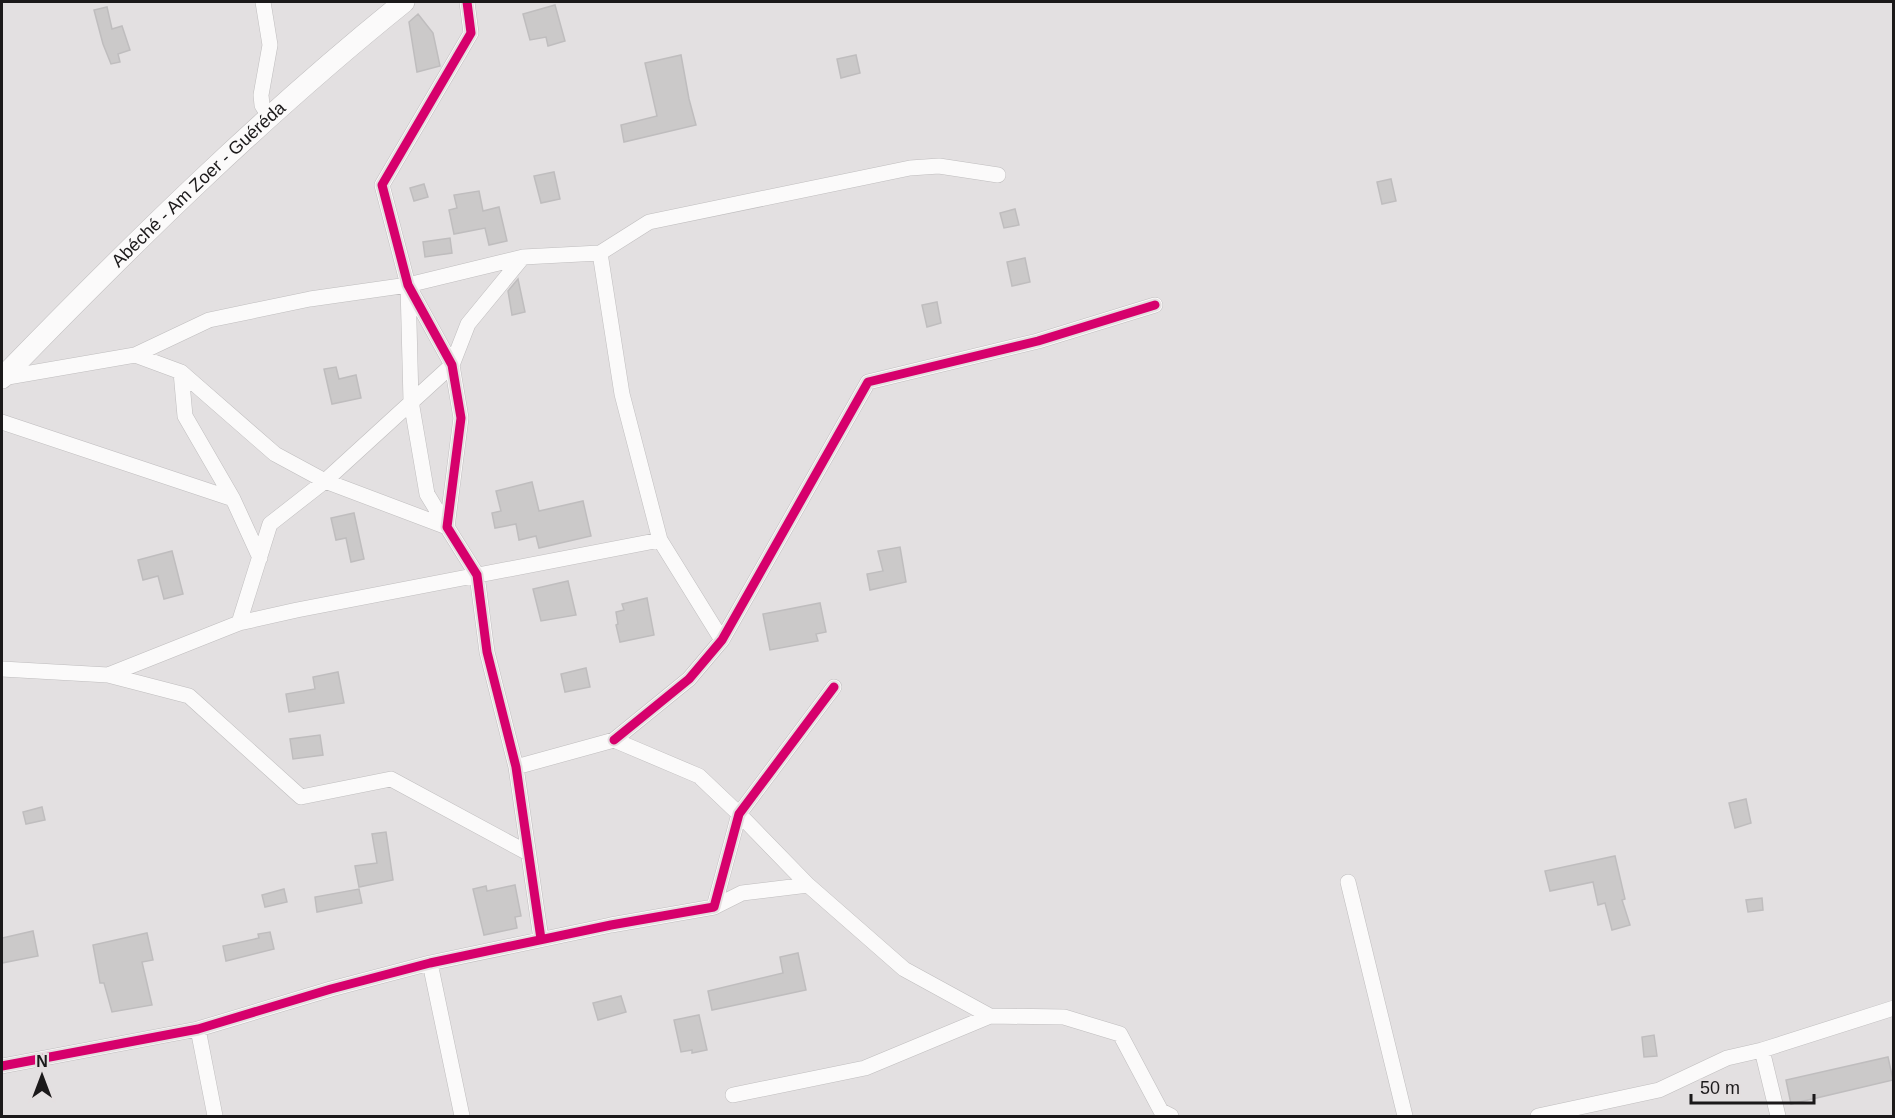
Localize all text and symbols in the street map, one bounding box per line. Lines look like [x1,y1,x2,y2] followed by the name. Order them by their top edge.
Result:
[108,97,290,271] street label: Abéché - Am Zoer - Guéréda
[12,1046,72,1106] north arrow
[36,1053,48,1070] text: N
[1691,1067,1814,1105] scale bar
[1700,1078,1740,1098] text: 50 m

